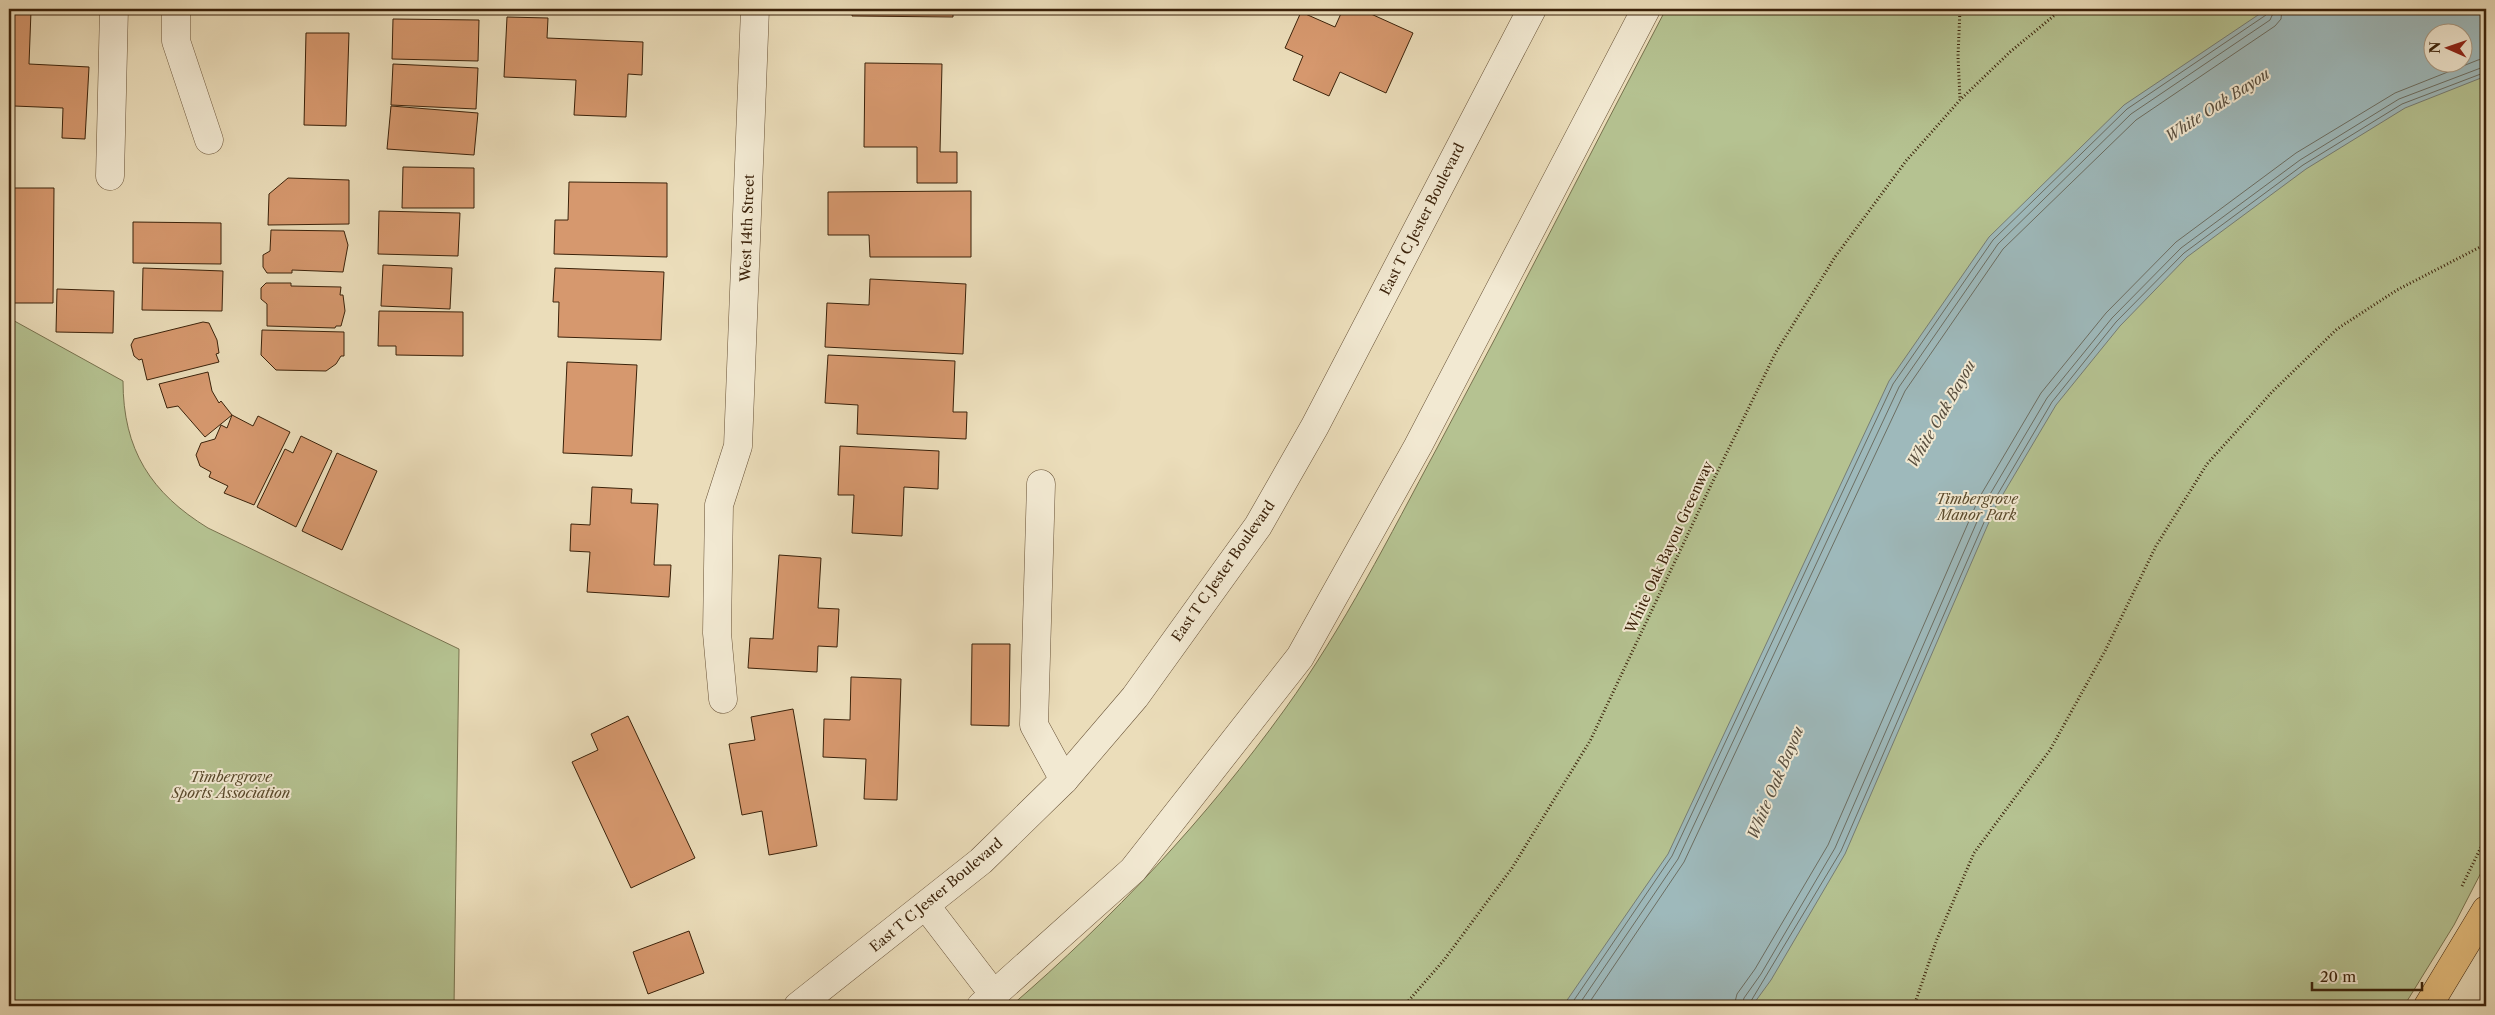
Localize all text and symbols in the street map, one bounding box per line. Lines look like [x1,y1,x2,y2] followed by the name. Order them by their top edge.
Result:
[2422,22,2472,72] north arrow
[2426,41,2444,54] text: N
[2161,64,2273,146] water label: White Oak Bayou
[1376,140,1468,298] street label: East T C Jester Boulevard
[736,174,758,283] street label: West 14th Street
[1903,357,1980,471] water label: White Oak Bayou
[1621,458,1717,637] street label: White Oak Bayou Greenway
[1936,490,2019,524] park label: Timbergrove Manor Park
[1167,497,1279,645] street label: East T C Jester Boulevard
[1743,723,1807,842] water label: White Oak Bayou
[171,768,290,802] park label: Timbergrove Sports Association
[866,834,1007,956] street label: East T C Jester Boulevard
[2312,960,2422,992] scale bar
[2320,967,2356,986] text: 20 m

